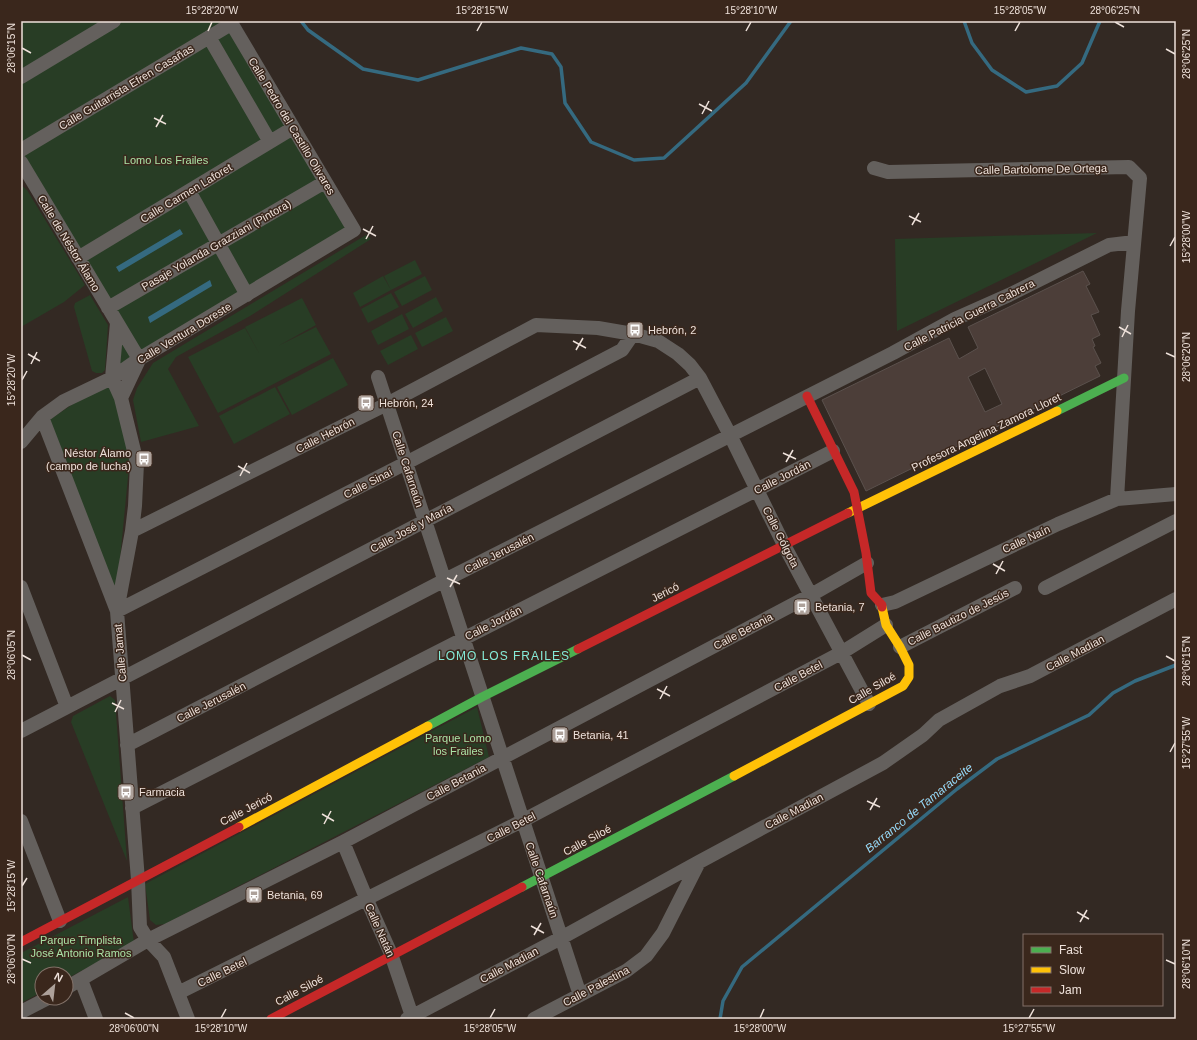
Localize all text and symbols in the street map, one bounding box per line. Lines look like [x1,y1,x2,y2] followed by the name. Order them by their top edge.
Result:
[186,5,239,16] text: 15°28'20"W
[456,5,509,16] text: 15°28'15"W
[725,5,778,16] text: 15°28'10"W
[994,5,1047,16] text: 15°28'05"W
[1090,5,1140,16] text: 28°06'25"N
[6,23,17,73] text: 28°06'15"N
[1181,29,1192,79] text: 28°06'25"N
[57,42,196,132] street label: Calle Guitarrista Efren Casañas
[246,55,338,197] street label: Calle Pedro del Castillo Olivares
[124,154,209,166] park label: Lomo Los Frailes
[138,161,234,225] street label: Calle Carmen Laforet
[975,162,1108,176] street label: Calle Bartolome De Ortega
[36,193,102,293] street label: Calle de Néstor Álamo
[139,197,293,293] street label: Pasaje Yolanda Grazziani (Pintora)
[1181,210,1192,263] text: 15°28'00"W
[902,276,1037,353] street label: Calle Patricia Guerra Cabrera
[135,300,233,366] street label: Calle Ventura Doreste
[625,320,645,340] bus stop icon: Hebrón, 2
[648,324,696,336] place label: Hebrón, 2
[1181,332,1192,382] text: 28°06'20"N
[6,353,17,406] text: 15°28'20"W
[909,391,1063,473] street label: Profesora Angelina Zamora Lloret
[356,393,376,413] bus stop icon: Hebrón, 24
[379,397,433,409] place label: Hebrón, 24
[294,415,356,455] street label: Calle Hebrón
[390,429,426,509] street label: Calle Cafarnaún
[46,447,131,472] place label: Néstor Álamo (campo de lucha)
[134,449,154,469] bus stop icon: Néstor Álamo (campo de lucha)
[752,458,812,496] street label: Calle Jordán
[342,466,394,500] street label: Calle Sinaí
[368,501,455,555] street label: Calle José y María
[761,505,802,570] street label: Calle Gólgota
[1000,523,1052,555] street label: Calle Naín
[462,530,536,576] street label: Calle Jerusalén
[649,580,681,604] street label: Jericó
[905,586,1011,648] street label: Calle Bautizo de Jesús
[792,597,812,617] bus stop icon: Betania, 7
[815,601,865,613] place label: Betania, 7
[463,604,523,642] street label: Calle Jordán
[711,610,775,652] street label: Calle Betania
[111,624,129,682] street label: Calle Jamat
[6,630,17,680] text: 28°06'05"N
[1044,633,1106,673] street label: Calle Madian
[1181,636,1192,686] text: 28°06'15"N
[438,649,570,663] district label: LOMO LOS FRAILES
[772,658,824,694] street label: Calle Betel
[846,670,898,706] street label: Calle Siloé
[174,679,248,725] street label: Calle Jerusalén
[1181,716,1192,769] text: 15°27'55"W
[550,725,570,745] bus stop icon: Betania, 41
[573,729,629,741] place label: Betania, 41
[425,732,491,757] park label: Parque Lomo los Frailes
[862,760,976,856] water label: Barranco de Tamaraceite
[424,761,488,803] street label: Calle Betania
[116,782,136,802] bus stop icon: Farmacia
[139,786,186,798] place label: Farmacia
[218,790,274,828] street label: Calle Jericó
[763,791,825,831] street label: Calle Madian
[485,810,537,844] street label: Calle Betel
[561,822,613,858] street label: Calle Siloé
[523,840,561,920] street label: Calle Cafarnaún
[6,859,17,912] text: 15°28'15"W
[244,885,264,905] bus stop icon: Betania, 69
[267,889,323,901] place label: Betania, 69
[363,901,397,959] street label: Calle Natán
[6,934,17,984] text: 28°06'00"N
[31,934,132,959] park label: Parque Timplista José Antonio Ramos
[1023,934,1163,1006] legend
[1181,939,1192,989] text: 28°06'10"N
[1059,943,1083,957] text: Fast
[478,945,540,985] street label: Calle Madian
[195,955,249,989] street label: Calle Betel
[561,963,632,1009] street label: Calle Palestina
[1059,963,1085,977] text: Slow
[34,966,74,1006] north arrow
[52,970,65,984] text: N
[273,972,325,1008] street label: Calle Siloé
[1059,983,1082,997] text: Jam
[109,1023,159,1034] text: 28°06'00"N
[195,1023,248,1034] text: 15°28'10"W
[464,1023,517,1034] text: 15°28'05"W
[734,1023,787,1034] text: 15°28'00"W
[1003,1023,1056,1034] text: 15°27'55"W

